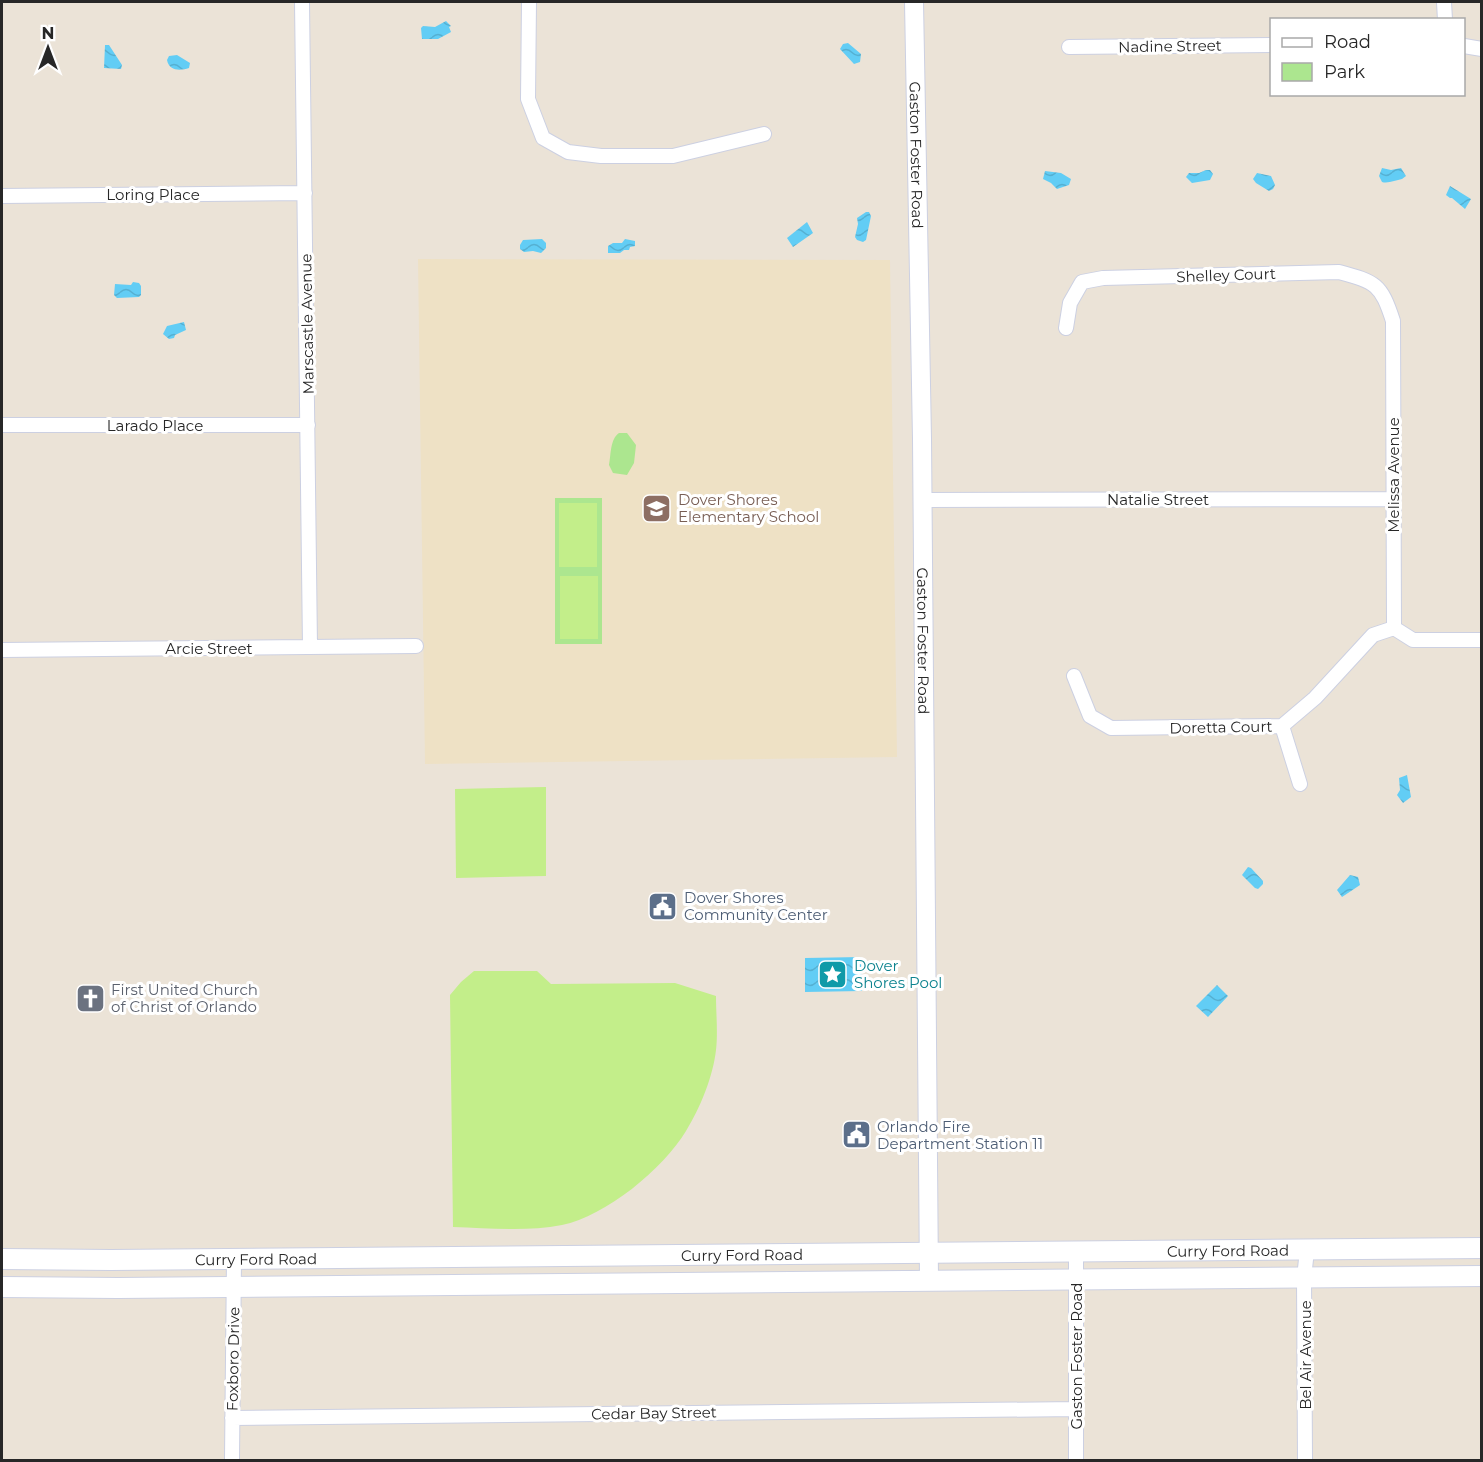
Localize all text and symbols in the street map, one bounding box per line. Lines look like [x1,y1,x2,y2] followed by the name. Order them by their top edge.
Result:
[18,18,78,78] north arrow
[1270,18,1465,96] legend
[42,24,54,43] text: N
[1324,31,1371,53] text: Road
[1118,36,1222,56] street label: Nadine Street
[1324,61,1365,83] text: Park
[906,81,928,229] street label: Gaston Foster Road
[106,185,200,204] street label: Loring Place
[296,253,318,395] street label: Marscastle Avenue
[1176,264,1276,286] street label: Shelley Court
[107,416,203,435] street label: Larado Place
[1384,417,1403,533] street label: Melissa Avenue
[678,490,819,526] place label: Dover Shores Elementary School
[1107,490,1209,509] street label: Natalie Street
[641,492,673,524] school or university icon: Dover Shores Elementary School
[914,567,934,715] street label: Gaston Foster Road
[165,639,253,658] street label: Arcie Street
[1169,717,1273,737] street label: Doretta Court
[684,888,828,924] place label: Dover Shores Community Center
[647,890,679,922] public building icon: Dover Shores Community Center
[854,956,942,992] place label: Dover Shores Pool
[817,958,849,990] place icon: Dover Shores Pool
[111,980,258,1016] place label: First United Church of Christ of Orlando
[74,982,106,1014] church icon: First United Church of Christ of Orlando
[877,1117,1043,1153] place label: Orlando Fire Department Station 11
[840,1119,872,1151] public building icon: Orlando Fire Department Station 11
[1167,1240,1289,1260] street label: Curry Ford Road
[681,1244,803,1265] street label: Curry Ford Road
[195,1249,317,1269] street label: Curry Ford Road
[1067,1282,1086,1430] street label: Gaston Foster Road
[1296,1300,1315,1410] street label: Bel Air Avenue
[223,1307,243,1411] street label: Foxboro Drive
[591,1402,717,1424] street label: Cedar Bay Street

